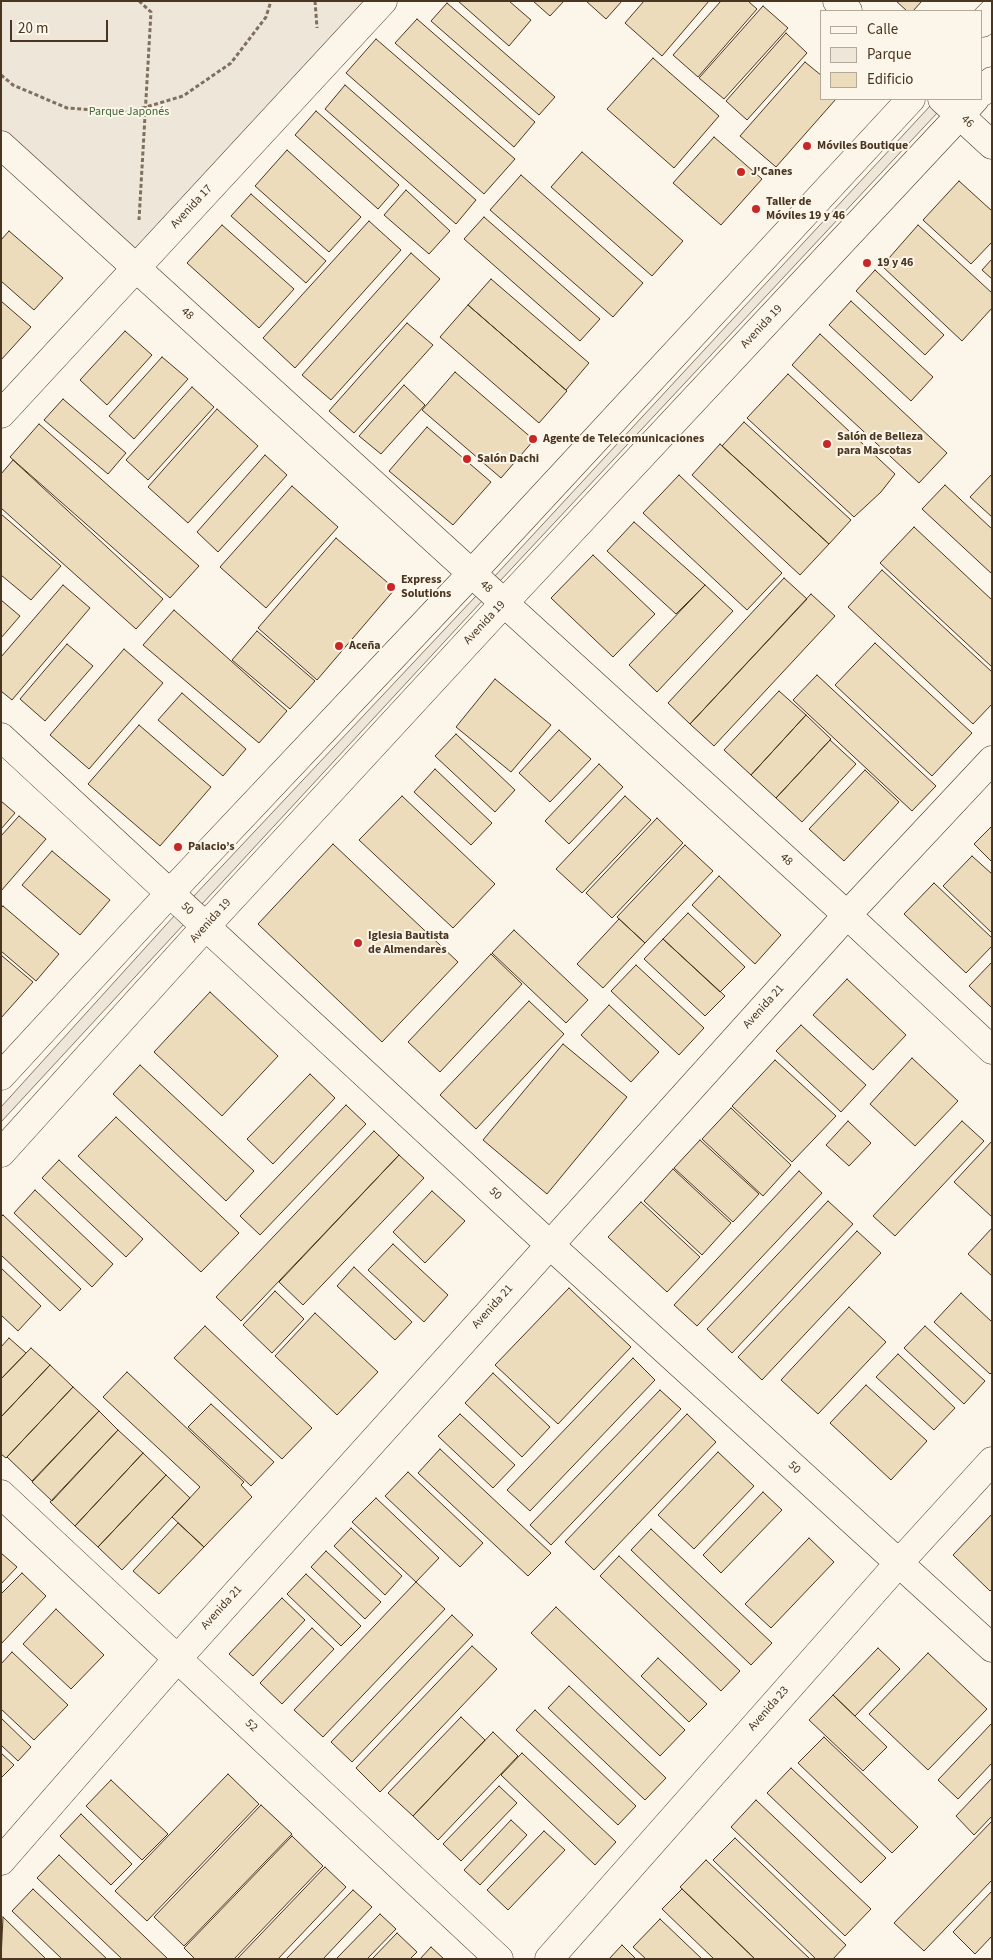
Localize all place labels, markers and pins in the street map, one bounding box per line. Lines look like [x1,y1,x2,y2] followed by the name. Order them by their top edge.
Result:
[817,139,908,153] place label: Móviles Boutique
[801,140,813,152] marker: Móviles Boutique
[751,165,792,179] place label: J'Canes
[735,166,747,178] marker: J'Canes
[766,195,845,223] place label: Taller de Móviles 19 y 46
[750,203,762,215] marker: Taller de Móviles 19 y 46
[877,256,913,270] place label: 19 y 46
[861,257,873,269] marker: 19 y 46
[837,430,923,458] place label: Salón de Belleza para Mascotas
[543,432,704,446] place label: Agente de Telecomunicaciones
[527,433,539,445] marker: Agente de Telecomunicaciones
[821,438,833,450] marker: Salón de Belleza para Mascotas
[477,452,539,466] place label: Salón Dachi
[461,453,473,465] marker: Salón Dachi
[401,573,451,601] place label: Express Solutions
[385,581,397,593] marker: Express Solutions
[349,639,381,653] place label: Aceña
[333,640,345,652] marker: Aceña
[188,840,235,854] place label: Palacio’s
[172,841,184,853] marker: Palacio’s
[368,929,449,957] place label: Iglesia Bautista de Almendares
[352,937,364,949] marker: Iglesia Bautista de Almendares

